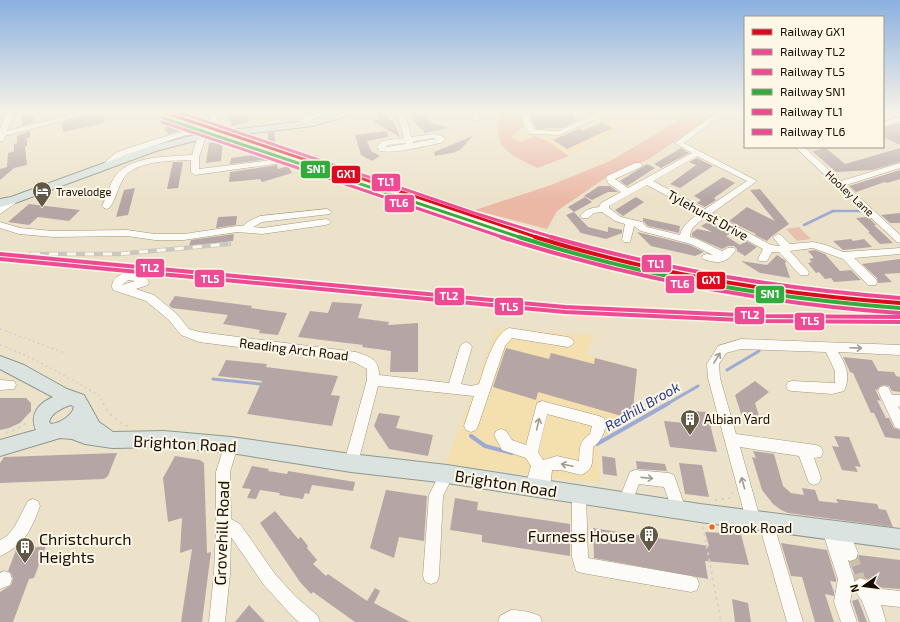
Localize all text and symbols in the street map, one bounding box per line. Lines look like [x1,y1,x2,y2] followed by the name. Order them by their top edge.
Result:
[744,16,884,148] legend
[780,24,845,38] text: Railway GX1
[780,44,845,58] text: Railway TL2
[780,64,845,78] text: Railway TL5
[780,84,846,98] text: Railway SN1
[780,104,843,118] text: Railway TL1
[780,124,845,138] text: Railway TL6
[300,160,331,179] line badge: SN1
[306,162,326,175] text: SN1
[331,165,361,184] line badge: GX1
[337,167,355,180] text: GX1
[823,167,877,219] street label: Hooley Lane
[371,173,401,192] line badge: TL1
[378,175,394,188] text: TL1
[31,180,53,208] hotel icon: Travelodge
[56,185,111,198] place label: Travelodge
[665,186,751,244] street label: Tylehurst Drive
[384,194,415,213] line badge: TL6
[389,196,409,209] text: TL6
[641,254,672,273] line badge: TL1
[648,257,664,270] text: TL1
[135,258,165,278] line badge: TL2
[141,261,159,274] text: TL2
[194,269,225,288] line badge: TL5
[696,271,726,290] line badge: GX1
[201,272,219,285] text: TL5
[702,273,720,286] text: GX1
[665,275,695,294] line badge: TL6
[670,277,690,290] text: TL6
[755,285,785,304] line badge: SN1
[434,287,465,306] line badge: TL2
[760,287,780,300] text: SN1
[440,289,458,302] text: TL2
[494,297,524,316] line badge: TL5
[500,300,518,313] text: TL5
[734,306,765,325] line badge: TL2
[741,308,759,321] text: TL2
[794,312,825,331] line badge: TL5
[801,314,819,327] text: TL5
[238,334,350,364] street label: Reading Arch Road
[849,344,862,352] one-way arrow
[714,352,722,364] one-way arrow
[601,378,683,434] water label: Redhill Brook
[679,408,701,436] building icon: Albian Yard
[704,411,770,427] place label: Albian Yard
[534,418,542,431] one-way arrow
[133,431,237,455] street label: Brighton Road
[561,460,574,468] one-way arrow
[453,466,559,500] street label: Brighton Road
[640,474,653,482] one-way arrow
[739,477,746,490] one-way arrow
[210,480,232,586] street label: Grovehill Road
[720,519,792,536] place label: Brook Road
[707,522,717,532] marker: Brook Road
[638,524,660,552] building icon: Furness House
[528,526,635,545] place label: Furness House
[39,529,132,566] place label: Christchurch Heights
[14,536,36,564] building icon: Christchurch Heights
[844,566,884,606] north arrow
[847,583,861,594] text: N

